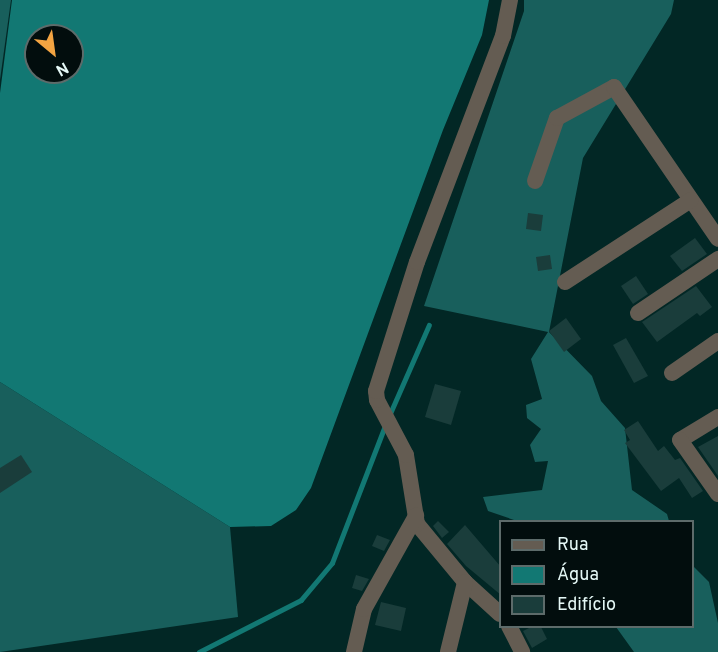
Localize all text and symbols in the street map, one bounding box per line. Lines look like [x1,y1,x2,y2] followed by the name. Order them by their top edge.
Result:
[24,24,84,84] north arrow
[52,56,72,80] text: N
[499,520,694,628] legend
[557,534,588,557] text: Rua
[557,564,599,587] text: Água
[557,594,616,617] text: Edifício

